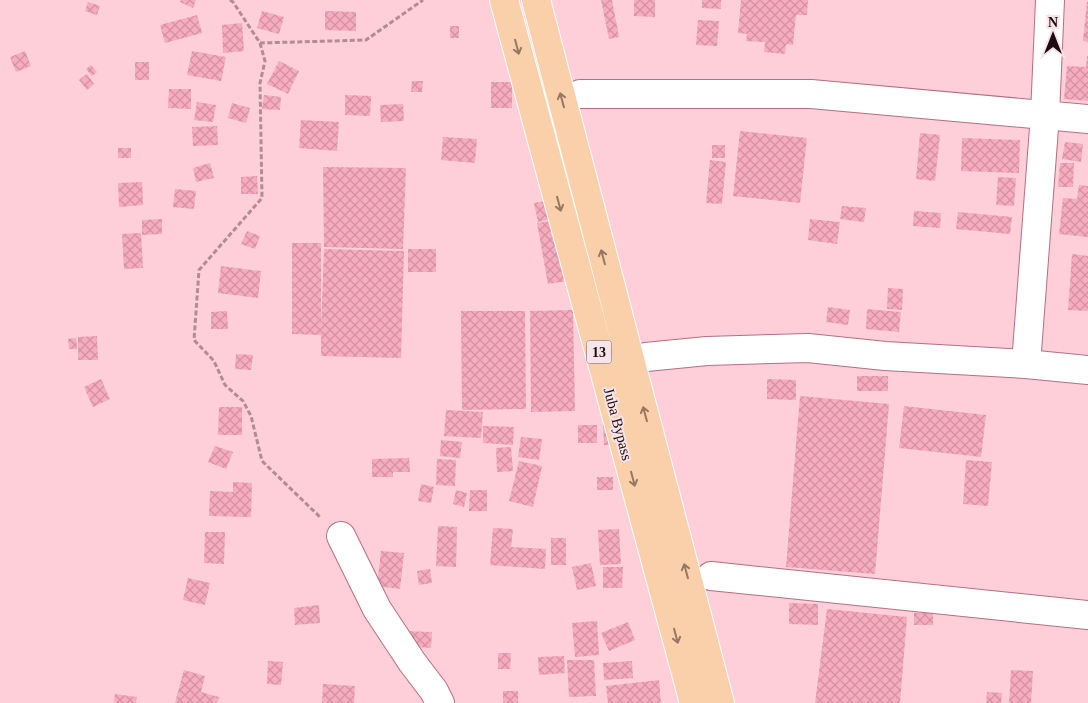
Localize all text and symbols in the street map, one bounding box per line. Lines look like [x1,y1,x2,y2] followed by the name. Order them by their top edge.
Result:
[1028,10,1078,60] north arrow
[1048,15,1058,30] text: N
[512,39,522,55] one-way arrow
[557,92,566,108] one-way arrow
[555,195,564,211] one-way arrow
[598,249,608,265] one-way arrow
[586,341,612,364] road number: 13
[601,386,635,462] street label: Juba Bypass
[639,407,649,423] one-way arrow
[629,471,639,487] one-way arrow
[681,564,690,580] one-way arrow
[671,627,681,643] one-way arrow

